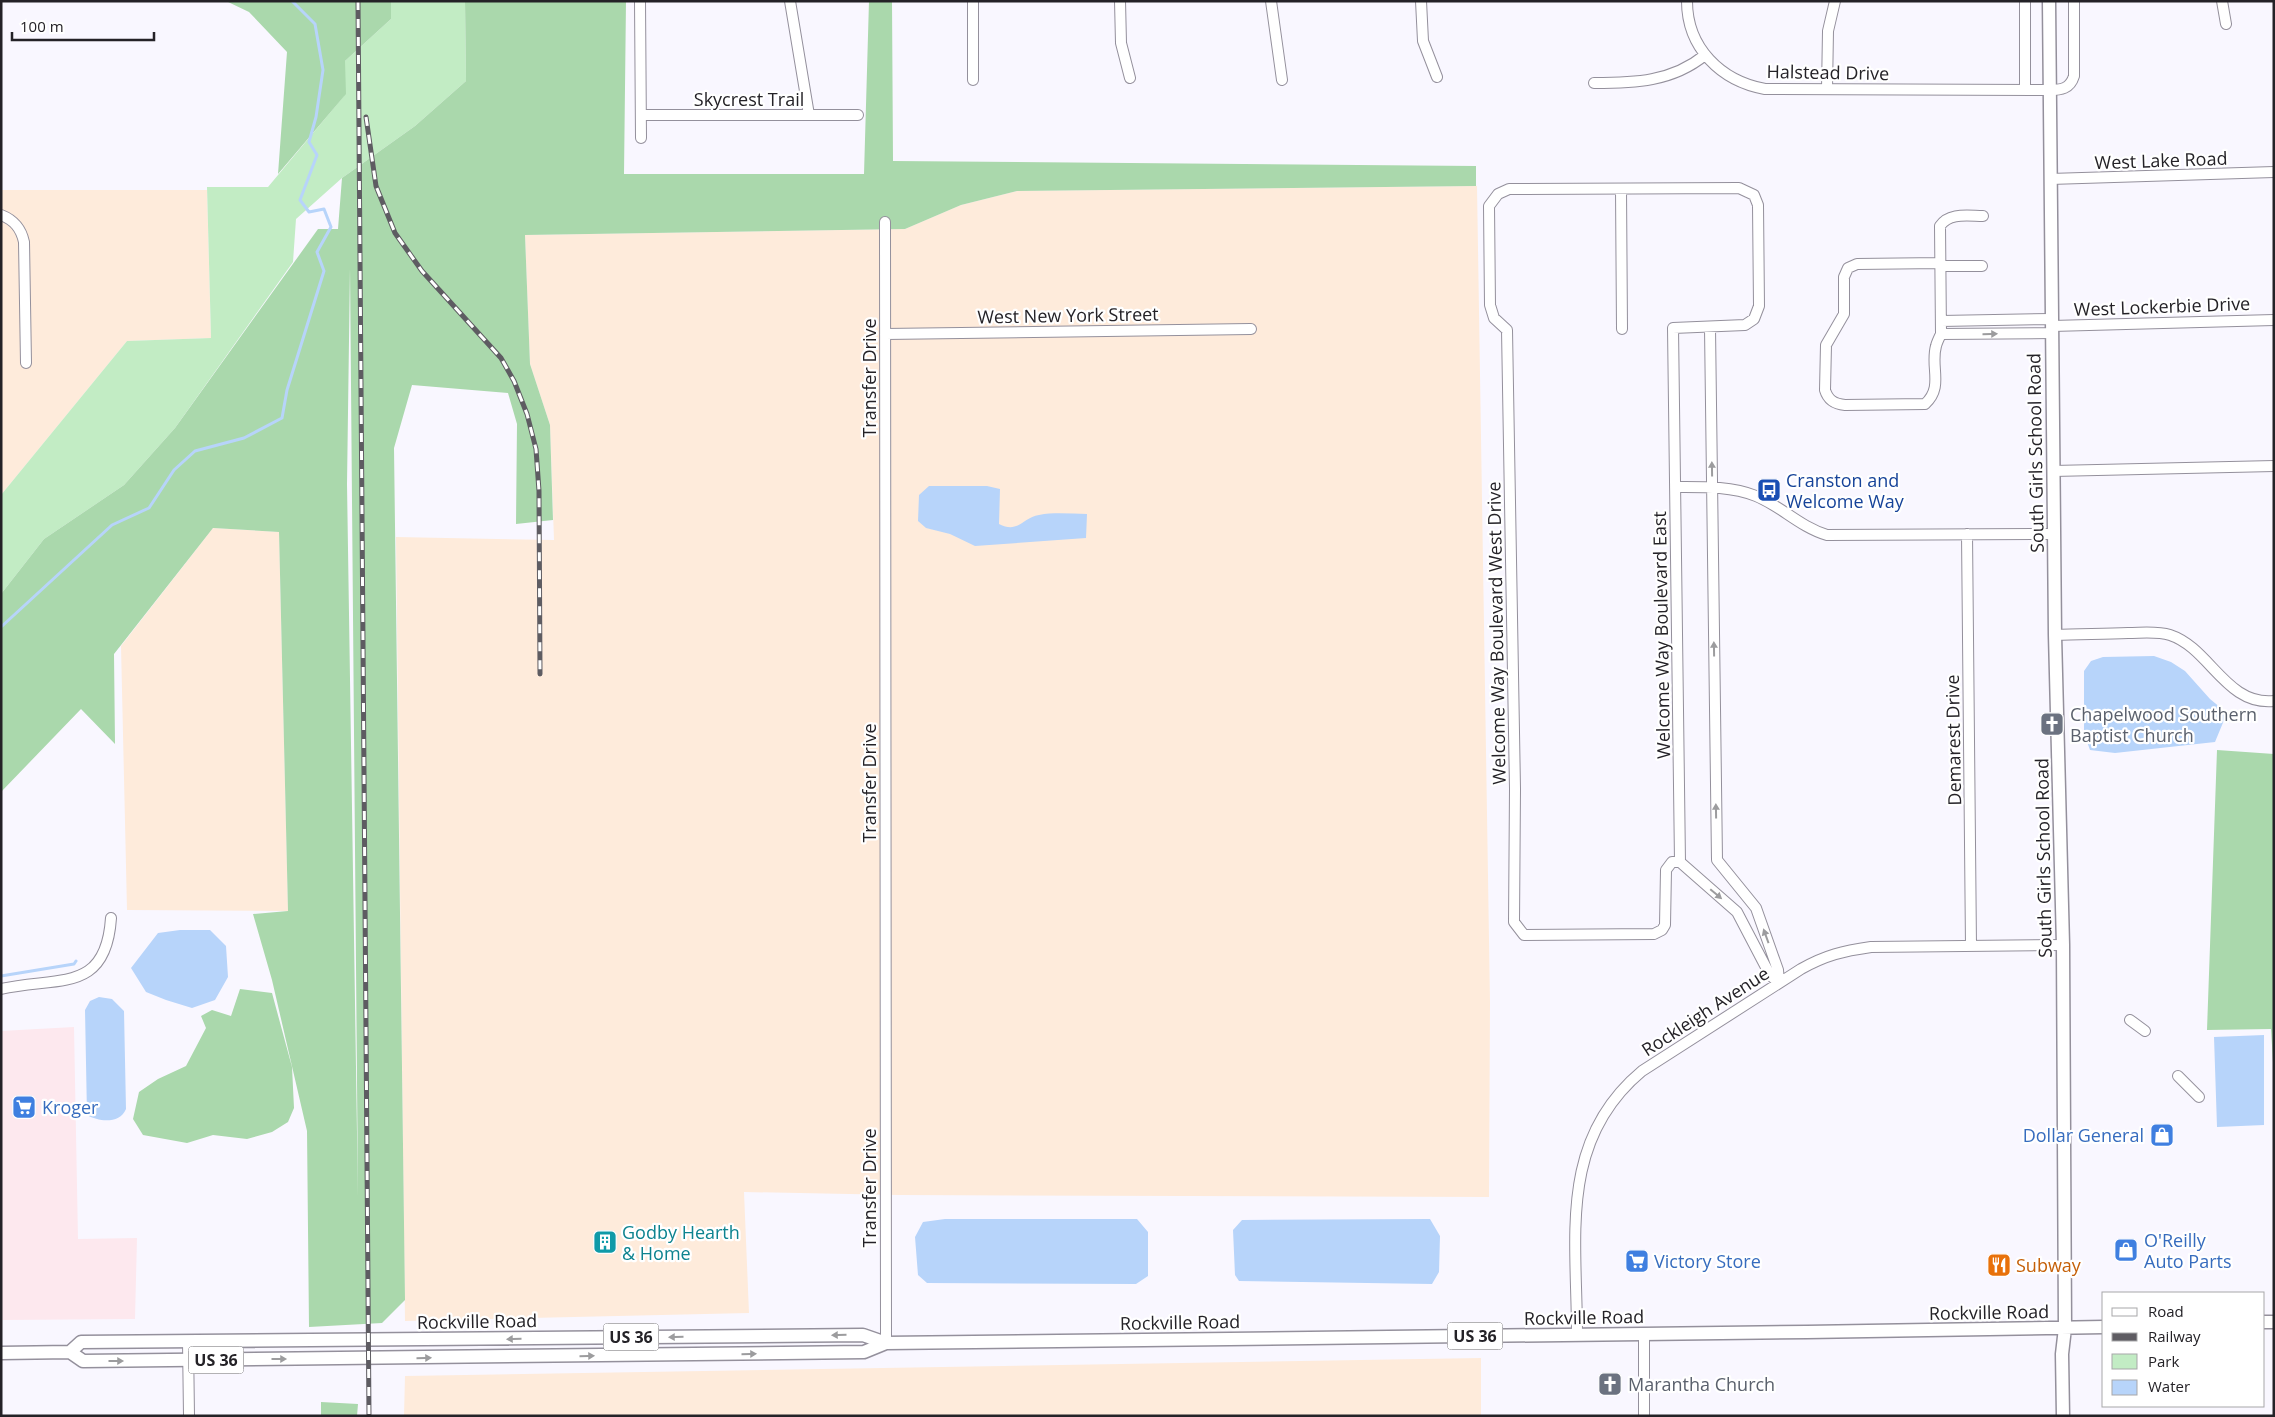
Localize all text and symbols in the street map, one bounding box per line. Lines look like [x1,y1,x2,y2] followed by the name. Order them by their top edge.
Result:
[12,10,155,42] scale bar
[20,16,64,36] text: 100 m
[1766,59,1890,85] street label: Halstead Drive
[694,87,804,111] street label: Skycrest Trail
[2094,146,2228,174] street label: West Lake Road
[2073,291,2251,321] street label: West Lockerbie Drive
[977,301,1159,329] street label: West New York Street
[857,318,881,438] street label: Transfer Drive
[1982,330,1998,338] one-way arrow
[2021,353,2049,553] street label: South Girls School Road
[1708,461,1716,477] one-way arrow
[1786,468,1905,513] place label: Cranston and Welcome Way
[1756,477,1782,503] bus stop icon: Cranston and Welcome Way
[1481,481,1511,785] street label: Welcome Way Boulevard West Drive
[1647,511,1675,759] street label: Welcome Way Boulevard East
[1710,641,1718,657] one-way arrow
[1940,674,1966,806] street label: Demarest Drive
[2070,702,2257,747] place label: Chapelwood Southern Baptist Church
[2039,711,2065,737] church icon: Chapelwood Southern Baptist Church
[857,723,881,843] street label: Transfer Drive
[2029,758,2057,958] street label: South Girls School Road
[1712,803,1720,819] one-way arrow
[1709,889,1722,900] one-way arrow
[1762,928,1770,943] one-way arrow
[1637,961,1773,1061] street label: Rockleigh Avenue
[11,1094,37,1120] supermarket icon: Kroger
[42,1095,99,1119] place label: Kroger
[2149,1122,2175,1148] shop icon: Dollar General
[2023,1123,2144,1147] place label: Dollar General
[857,1128,881,1248] street label: Transfer Drive
[622,1220,740,1265] place label: Godby Hearth & Home
[2144,1228,2232,1273] place label: O'Reilly Auto Parts
[592,1229,618,1255] building icon: Godby Hearth & Home
[2113,1237,2139,1263] shop icon: O'Reilly Auto Parts
[1624,1248,1650,1274] supermarket icon: Victory Store
[1654,1249,1761,1273] place label: Victory Store
[1986,1252,2012,1278] restaurant icon: Subway
[2016,1253,2082,1277] place label: Subway
[2102,1292,2265,1407] legend
[1929,1299,2049,1325] street label: Rockville Road
[2148,1301,2184,1321] text: Road
[1524,1304,1644,1330] street label: Rockville Road
[417,1308,537,1334] street label: Rockville Road
[1120,1309,1240,1335] street label: Rockville Road
[1448,1322,1502,1350] road number: US 36
[604,1324,658,1350] road number: US 36
[2148,1326,2201,1346] text: Railway
[830,1331,846,1339] one-way arrow
[668,1333,684,1341] one-way arrow
[505,1335,521,1343] one-way arrow
[188,1346,244,1374] road number: US 36
[741,1350,757,1358] one-way arrow
[2148,1351,2179,1371] text: Park
[579,1352,595,1360] one-way arrow
[416,1354,432,1362] one-way arrow
[271,1355,287,1363] one-way arrow
[108,1356,124,1364] one-way arrow
[1597,1371,1623,1397] church icon: Marantha Church
[1628,1372,1775,1396] place label: Marantha Church
[2148,1376,2190,1396] text: Water

